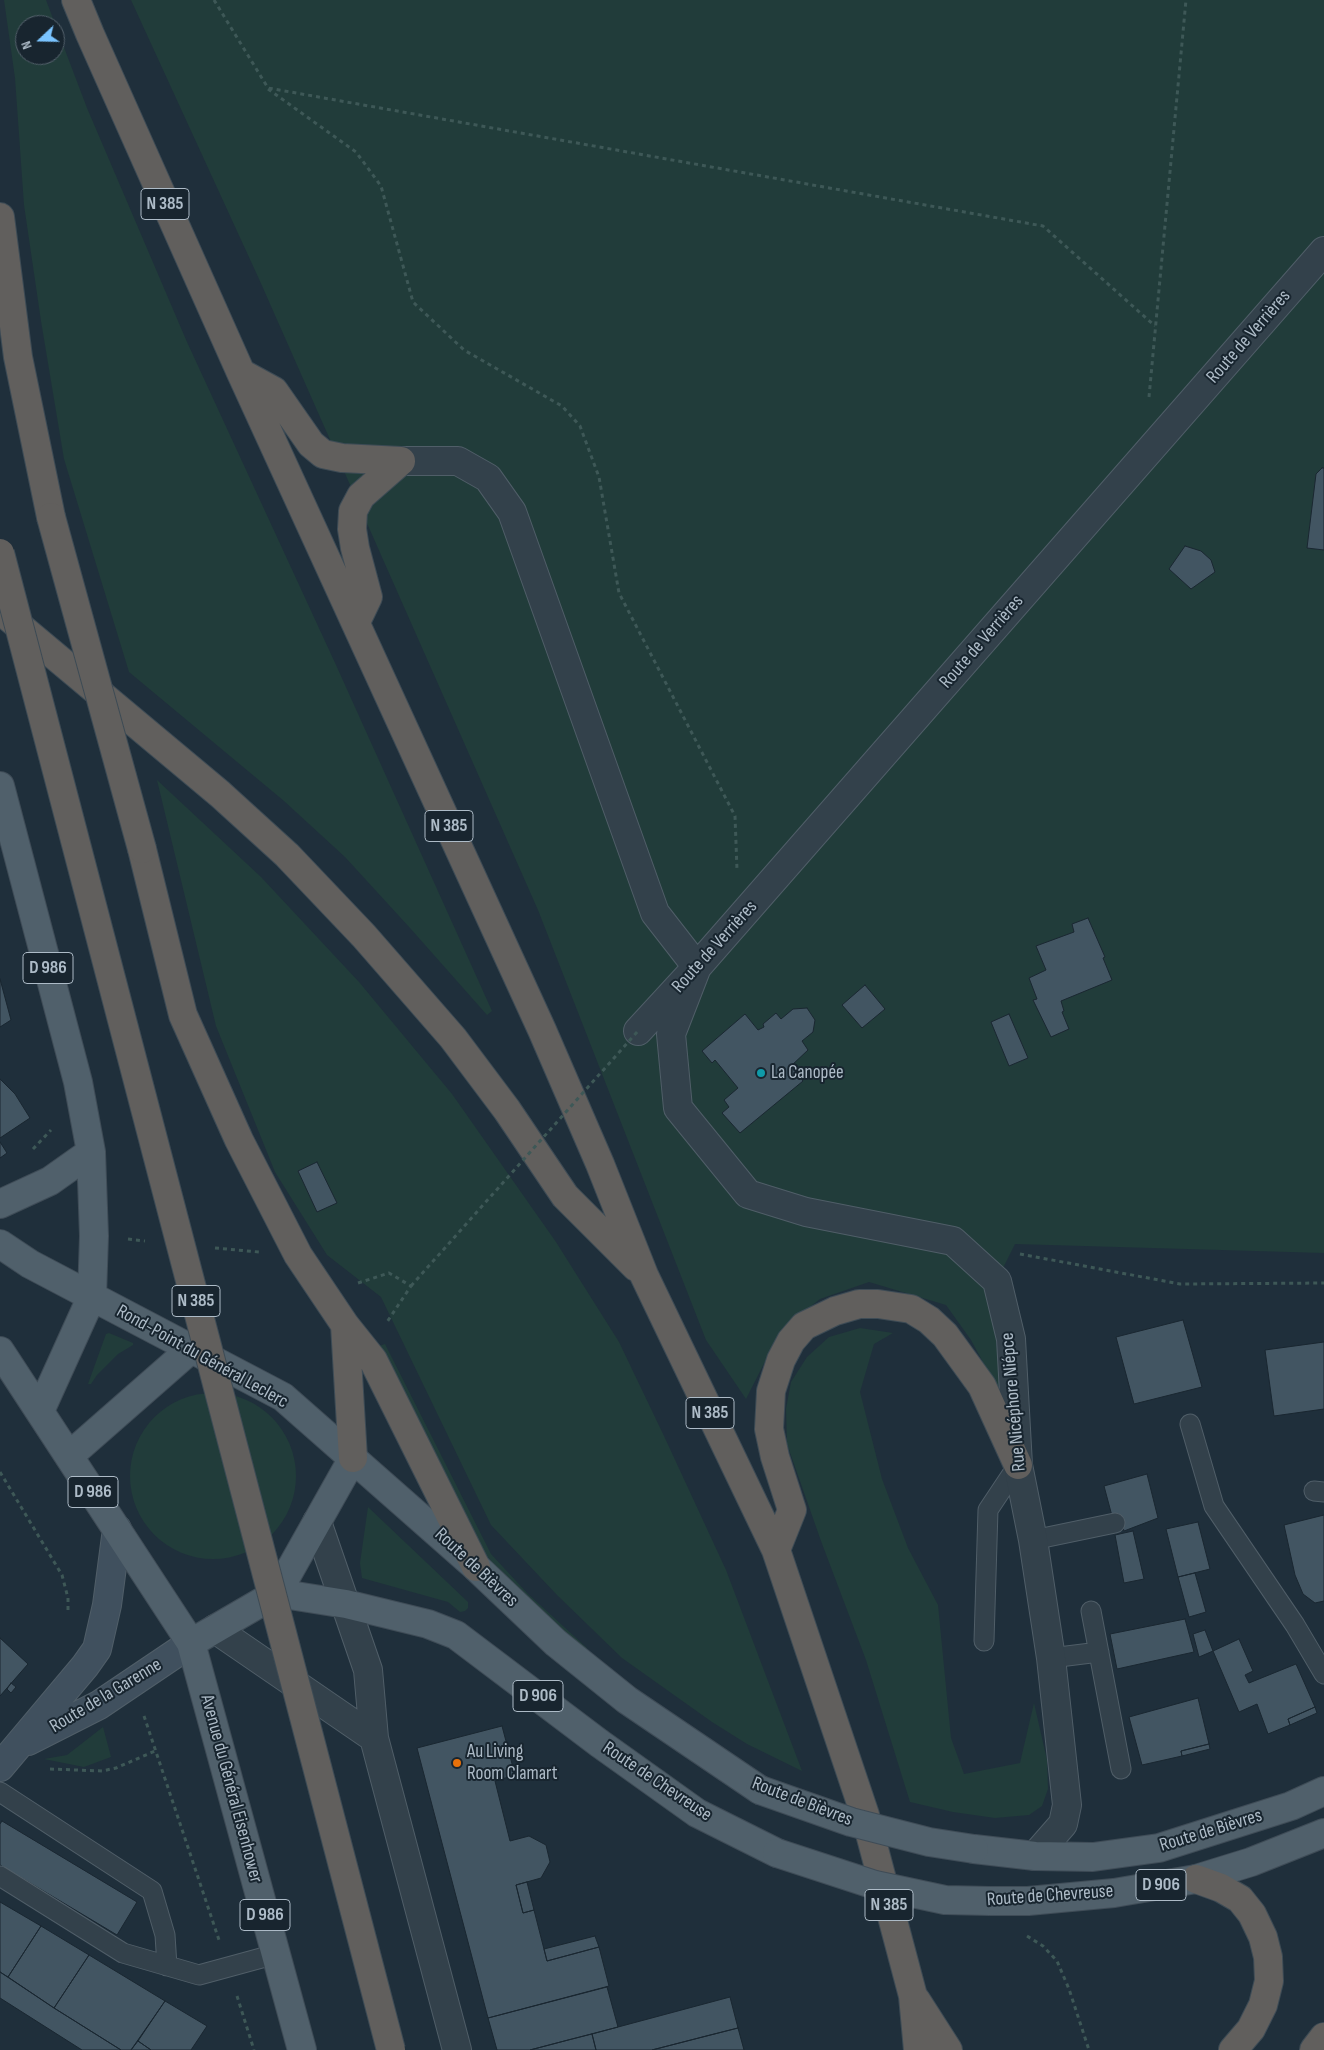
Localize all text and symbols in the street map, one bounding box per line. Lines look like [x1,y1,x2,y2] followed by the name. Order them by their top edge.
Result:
[15,15,65,65] north arrow
[17,39,36,52] text: N
[141,188,189,220] road number: N 385
[1202,286,1296,388] street label: Route de Verrières
[935,591,1029,693] street label: Route de Verrières
[425,810,473,841] road number: N 385
[668,896,762,998] street label: Route de Verrières
[23,952,73,984] road number: D 986
[771,1062,844,1084] place label: La Canopée
[755,1067,767,1079] marker: La Canopée
[172,1285,220,1316] road number: N 385
[112,1300,292,1414] street label: Rond-Point du Général Leclerc
[997,1332,1031,1472] street label: Rue Nicéphore Niépce
[686,1398,734,1429] road number: N 385
[68,1476,118,1508] road number: D 986
[430,1524,522,1612] street label: Route de Bièvres
[46,1654,166,1738] street label: Route de la Garenne
[513,1680,563,1712] road number: D 906
[195,1692,267,1886] street label: Avenue du Général Eisenhower
[598,1737,716,1827] street label: Route de Chevreuse
[467,1741,558,1785] place label: Au Living Room Clamart
[451,1757,463,1769] marker: Au Living Room Clamart
[749,1772,855,1832] street label: Route de Bièvres
[1157,1805,1265,1857] street label: Route de Bièvres
[1136,1870,1186,1900] road number: D 906
[986,1880,1114,1912] street label: Route de Chevreuse
[865,1890,913,1920] road number: N 385
[240,1900,290,1930] road number: D 986

